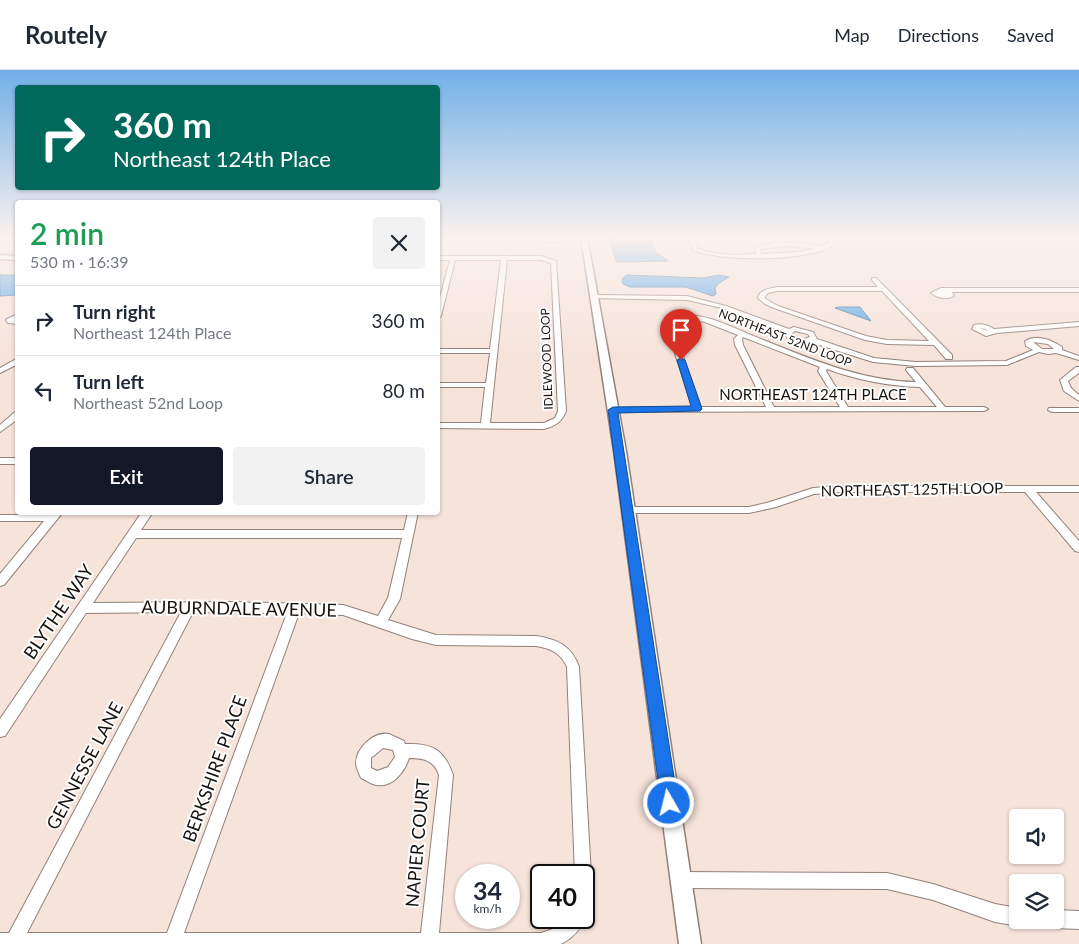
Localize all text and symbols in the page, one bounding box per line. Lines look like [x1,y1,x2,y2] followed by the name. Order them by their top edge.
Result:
[25,20,107,49] text: Routely
[834,24,870,46] text: Map
[898,24,979,46] text: Directions
[1007,24,1054,46] text: Saved
[113,103,212,145] text: 360 m
[30,105,95,170] icon: right
[113,145,331,172] text: Northeast 124th Place
[30,215,104,251] text: 2 min
[373,217,425,269] button: close
[30,252,129,271] text: 530 m · 16:39
[73,300,155,323] text: Turn right
[717,305,854,370] street label: NORTHEAST 52ND LOOP
[30,307,58,335] icon: right
[537,308,556,410] street label: IDLEWOOD LOOP
[371,309,425,332] text: 360 m
[660,309,702,360] pin
[667,316,695,344] icon: arrive
[73,323,232,342] text: Northeast 124th Place
[73,370,144,393] text: Turn left
[30,377,58,405] icon: left
[382,379,425,402] text: 80 m
[719,385,907,403] street label: NORTHEAST 124TH PLACE
[73,393,223,412] text: Northeast 52nd Loop
[30,447,223,505] button: Exit
[233,447,425,505] button: Share
[821,478,1003,500] street label: NORTHEAST 125TH LOOP
[18,559,98,663] street label: BLYTHE WAY
[141,595,337,621] street label: AUBURNDALE AVENUE
[177,692,251,845] street label: BERKSHIRE PLACE
[41,698,127,833] street label: GENNESSE LANE
[642,776,694,828] position arrow
[400,777,434,908] street label: NAPIER COURT
[1009,809,1064,929] map controls
[1009,809,1064,864] button: sound
[530,864,595,929] speed limit sign: 40
[1009,874,1064,929] button: layers
[473,875,502,905] text: 34
[473,901,502,916] text: km/h

